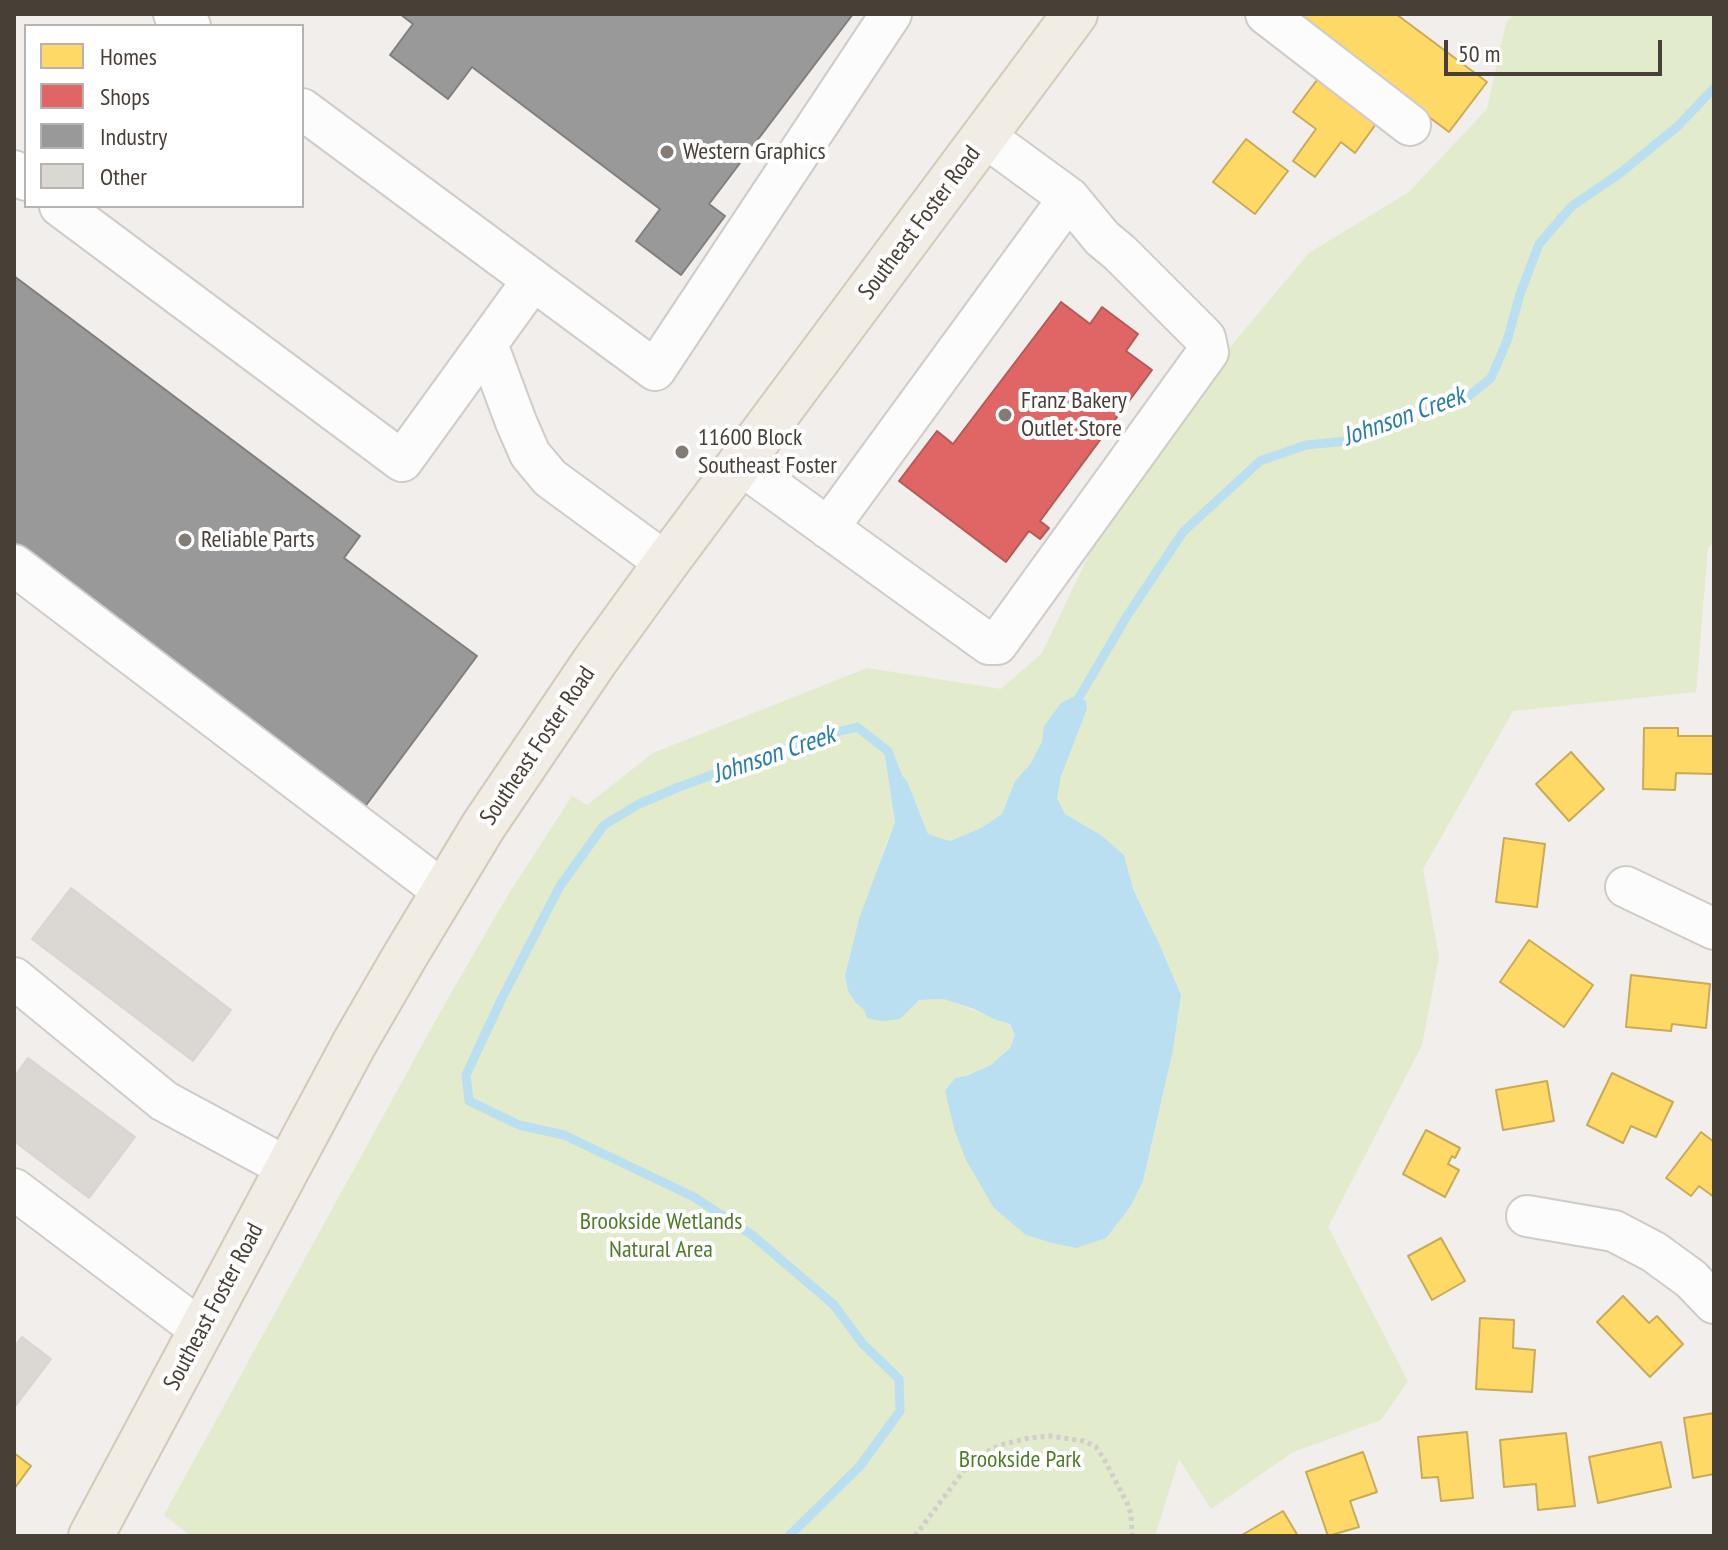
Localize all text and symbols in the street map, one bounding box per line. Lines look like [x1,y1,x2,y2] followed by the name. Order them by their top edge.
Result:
[24,24,304,208] legend
[1448,24,1666,74] scale bar
[1458,38,1500,69] text: 50 m
[100,41,157,72] text: Homes
[100,81,150,112] text: Shops
[100,121,167,152] text: Industry
[683,138,826,166] place label: Western Graphics
[853,141,987,305] street label: Southeast Foster Road
[658,143,676,161] marker: Western Graphics
[100,161,147,192] text: Other
[1339,381,1469,453] water label: Johnson Creek
[1021,387,1127,443] place label: Franz Bakery Outlet Store
[996,406,1014,424] marker: Franz Bakery Outlet Store
[698,424,837,480] place label: 11600 Block Southeast Foster
[673,443,691,461] marker: 11600 Block Southeast Foster
[201,526,315,554] place label: Reliable Parts
[176,531,194,549] marker: Reliable Parts
[474,661,602,831] street label: Southeast Foster Road
[709,720,839,790] water label: Johnson Creek
[580,1208,742,1264] park label: Brookside Wetlands Natural Area
[158,1219,270,1395] street label: Southeast Foster Road
[959,1446,1081,1474] park label: Brookside Park

